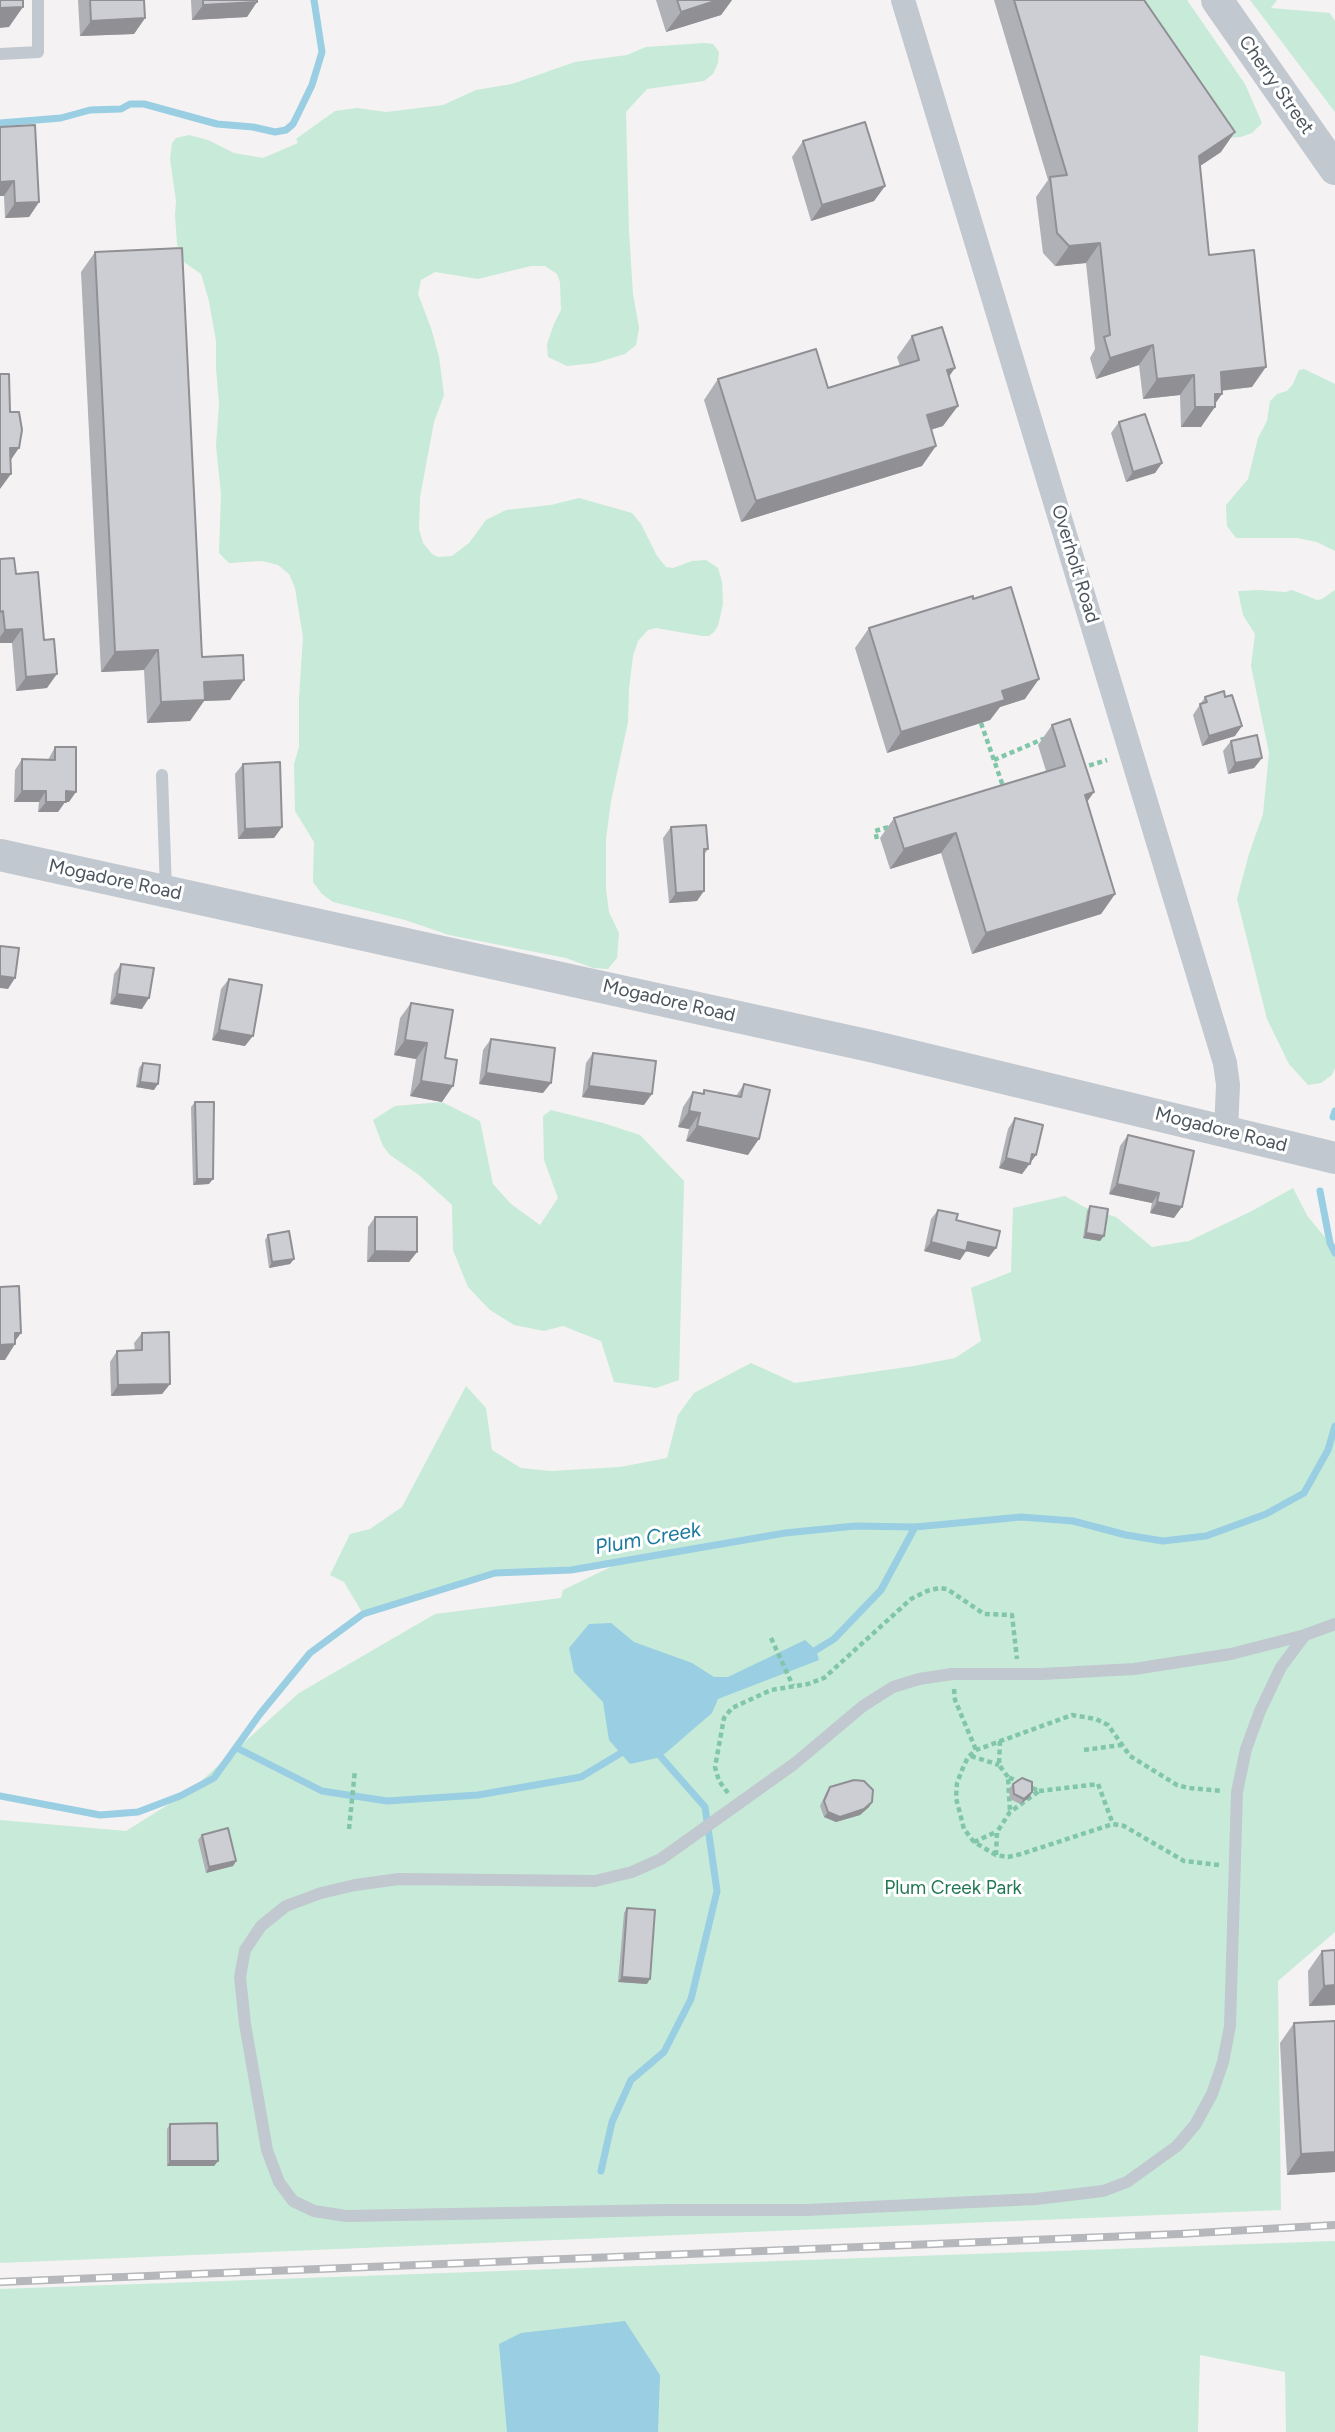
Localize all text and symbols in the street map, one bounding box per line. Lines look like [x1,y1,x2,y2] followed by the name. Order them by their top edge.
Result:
[1234,31,1318,139] street label: Cherry Street
[1046,502,1104,626] street label: Overholt Road
[46,855,184,905] street label: Mogadore Road
[601,975,737,1027] street label: Mogadore Road
[1153,1103,1289,1157] street label: Mogadore Road
[593,1517,703,1561] water label: Plum Creek
[884,1877,1022,1899] park label: Plum Creek Park

